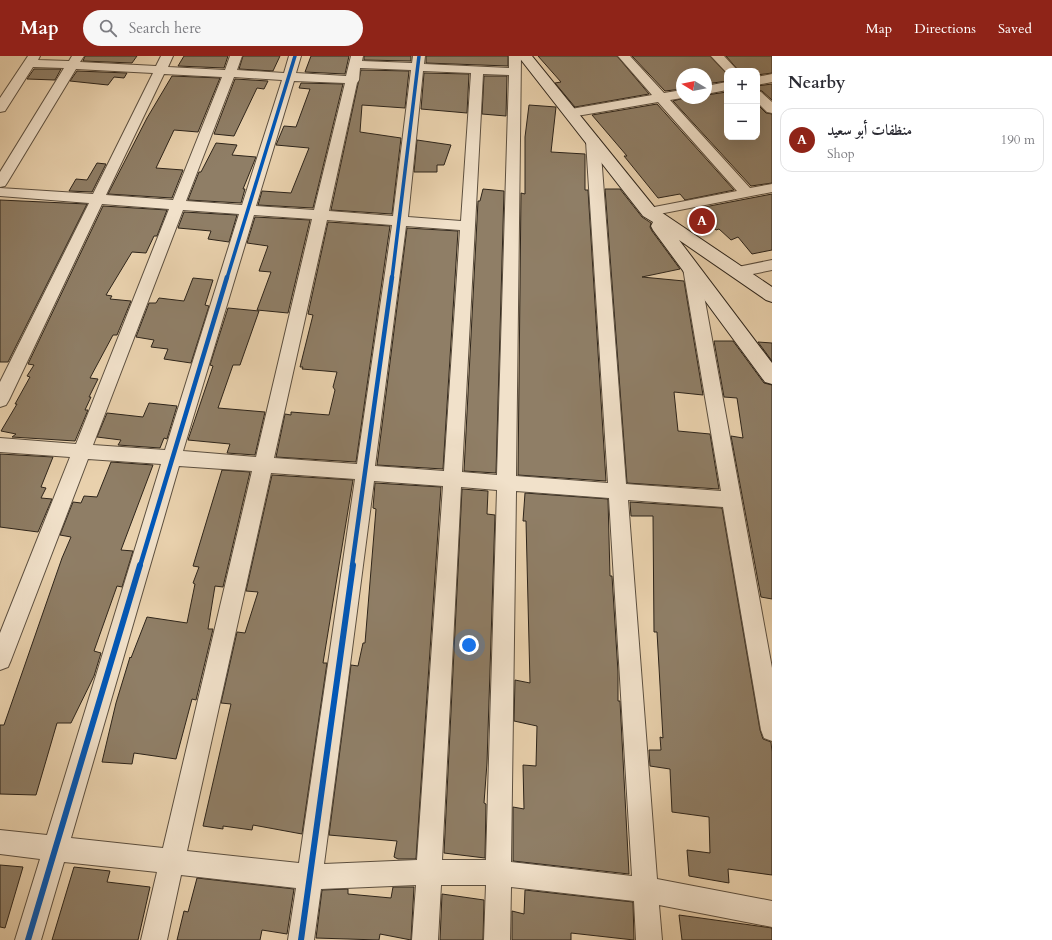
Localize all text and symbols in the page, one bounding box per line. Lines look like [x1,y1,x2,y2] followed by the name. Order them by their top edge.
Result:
[83,10,363,46] search box
[20,15,59,41] text: Map
[97,17,119,39] icon: search
[129,18,201,38] text: Search here
[866,19,892,38] text: Map
[914,19,976,38] text: Directions
[998,19,1032,38] text: Saved
[676,68,712,104] north arrow
[724,68,760,140] map controls
[724,68,760,104] button: +
[788,71,845,94] text: Nearby
[724,104,760,140] button: −
[827,120,912,140] text: منظفات أبو سعيد
[797,131,807,149] text: A
[1001,131,1035,149] text: 190 m
[827,145,855,163] text: Shop
[689,206,715,236] pin: A
[459,635,479,655] your location

